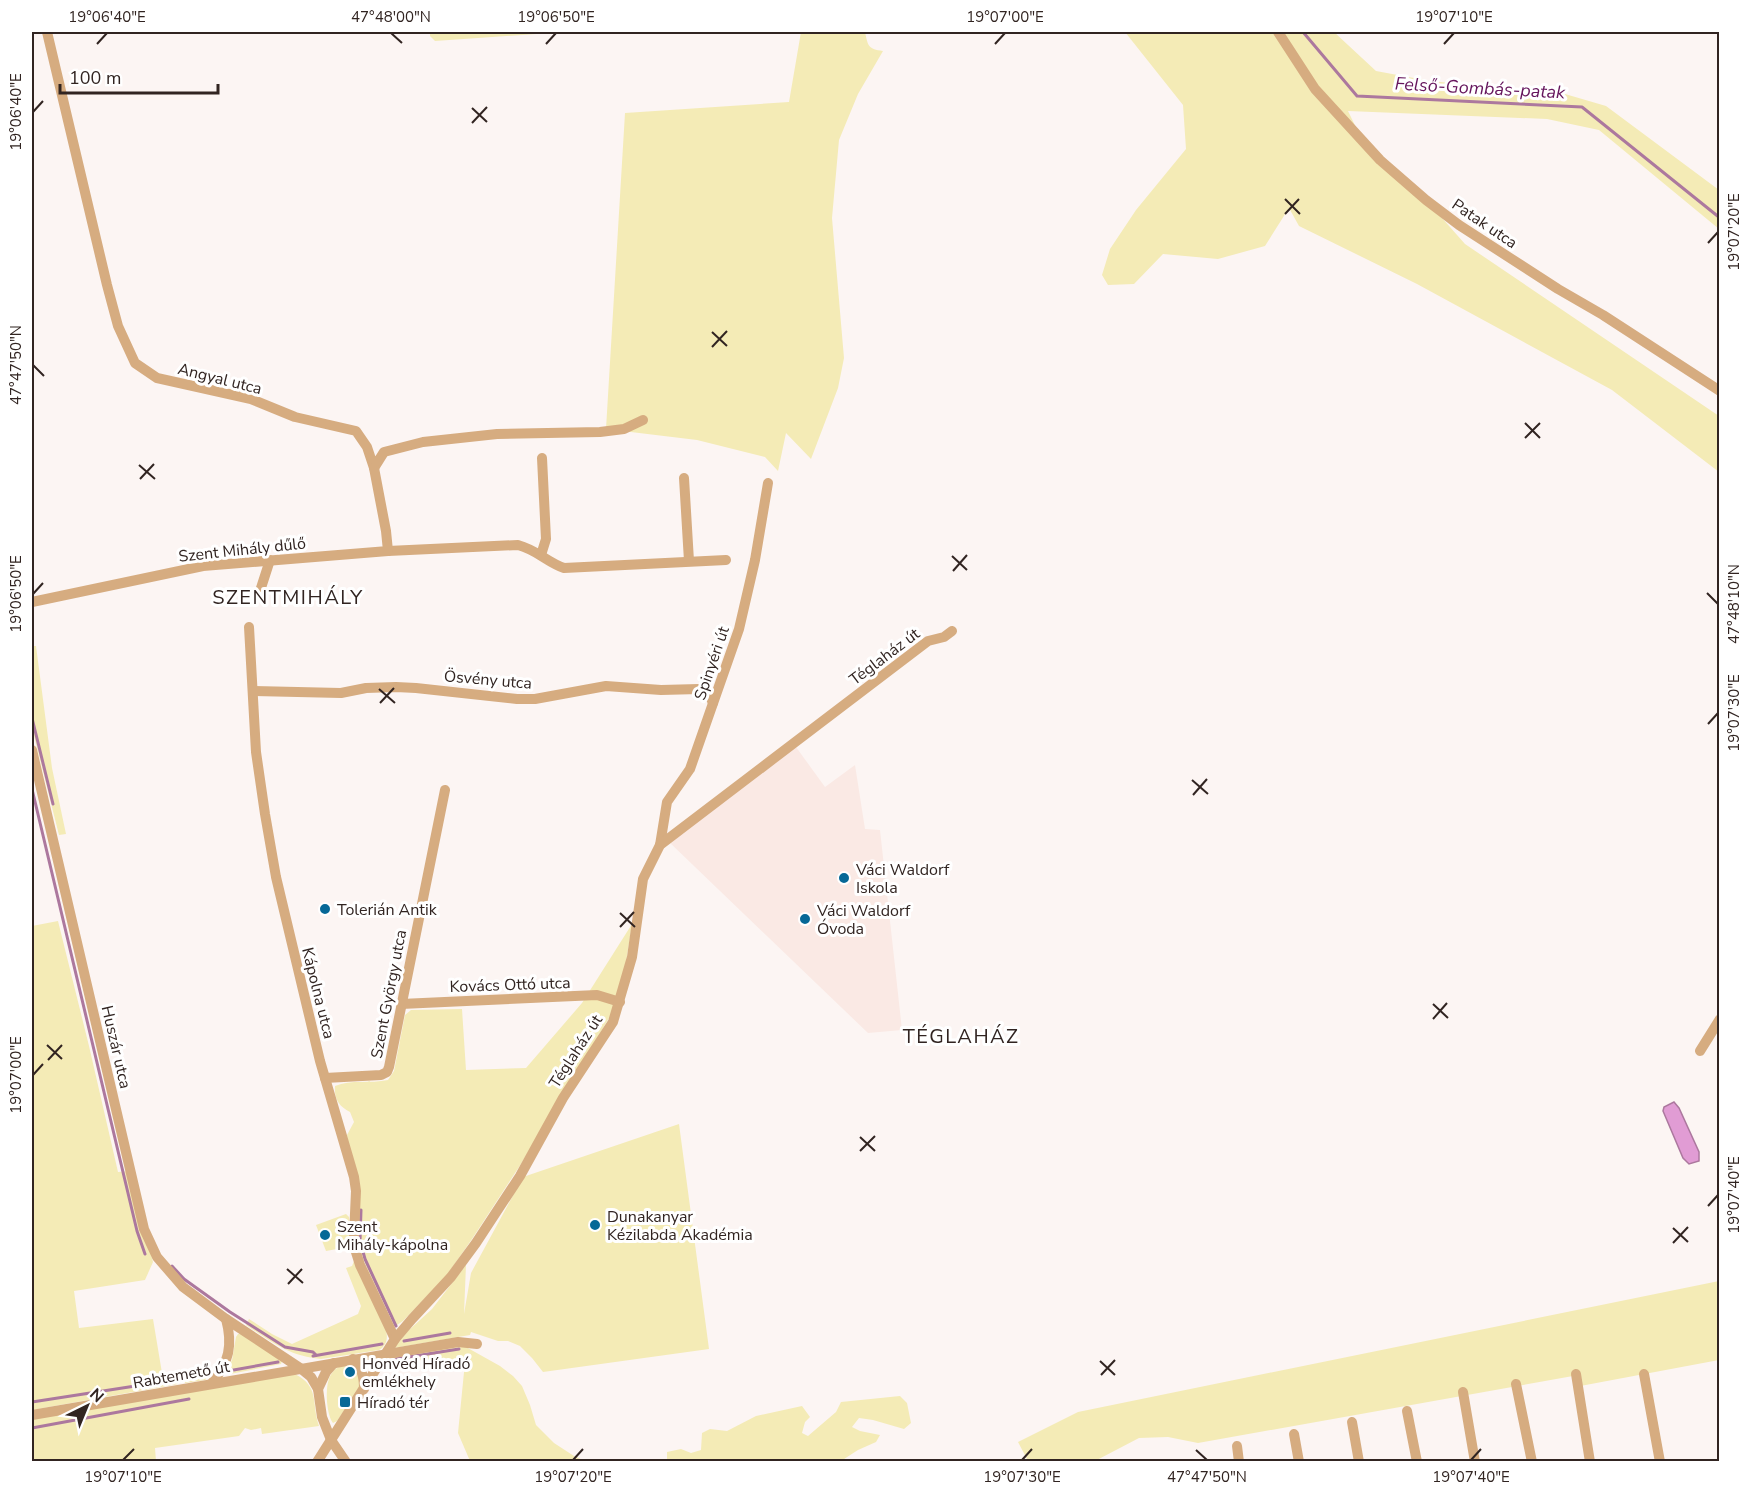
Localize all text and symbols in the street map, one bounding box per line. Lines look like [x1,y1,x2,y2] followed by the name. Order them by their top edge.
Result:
[68,7,146,27] text: 19°06'40"E
[351,7,431,27] text: 47°48'00"N
[517,7,595,27] text: 19°06'50"E
[966,7,1044,27] text: 19°07'00"E
[1415,7,1493,27] text: 19°07'10"E
[60,57,218,95] scale bar
[69,66,121,90] text: 100 m
[1394,72,1567,104] water label: Felső-Gombás-patak
[6,73,26,151] text: 19°06'40"E
[1724,193,1744,271] text: 19°07'20"E
[1447,194,1522,254] street label: Patak utca
[6,325,26,405] text: 47°47'50"N
[175,358,264,400] street label: Angyal utca
[177,532,307,568] street label: Szent Mihály dűlő
[6,555,26,633] text: 19°06'50"E
[1724,564,1744,644] text: 47°48'10"N
[212,584,364,611] district label: SZENTMIHÁLY
[689,623,735,703] street label: Spinyéri út
[845,623,925,691] street label: Téglaház út
[443,665,533,695] street label: Ösvény utca
[1724,674,1744,752] text: 19°07'30"E
[855,859,950,899] place label: Váci Waldorf Iskola
[837,871,851,885] marker: Váci Waldorf Iskola
[337,899,438,921] place label: Tolerián Antik
[816,900,911,940] place label: Váci Waldorf Óvoda
[318,902,332,916] marker: Tolerián Antik
[798,912,812,926] marker: Váci Waldorf Óvoda
[366,928,412,1060] street label: Szent György utca
[296,945,340,1041] street label: Kápolna utca
[449,972,571,998] street label: Kovács Ottó utca
[96,1003,136,1091] street label: Huszár utca
[544,1010,608,1092] street label: Téglaház út
[903,1023,1019,1050] district label: TÉGLAHÁZ
[6,1036,26,1114] text: 19°07'00"E
[1724,1156,1744,1234] text: 19°07'40"E
[607,1206,753,1246] place label: Dunakanyar Kézilabda Akadémia
[337,1216,448,1256] place label: Szent Mihály-kápolna
[588,1218,602,1232] marker: Dunakanyar Kézilabda Akadémia
[318,1228,332,1242] marker: Szent Mihály-kápolna
[362,1353,470,1393] place label: Honvéd Híradó emlékhely
[131,1356,232,1394] street label: Rabtemető út
[343,1365,357,1379] marker: Honvéd Híradó emlékhely
[57,1376,117,1436] north arrow
[85,1384,108,1408] text: N
[357,1392,429,1414] place label: Híradó tér
[338,1395,352,1409] marker: Híradó tér
[84,1467,162,1487] text: 19°07'10"E
[534,1467,612,1487] text: 19°07'20"E
[983,1467,1061,1487] text: 19°07'30"E
[1167,1467,1247,1487] text: 47°47'50"N
[1432,1467,1510,1487] text: 19°07'40"E

